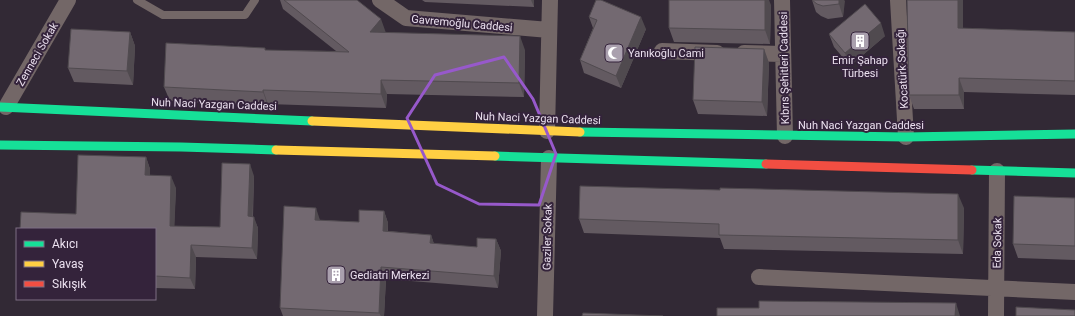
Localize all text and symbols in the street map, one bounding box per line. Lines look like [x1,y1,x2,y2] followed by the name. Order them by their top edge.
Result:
[777,12,792,124] street label: Kıbrıs Şehitleri Caddesi
[411,13,513,34] street label: Gavremoğlu Caddesi
[14,20,61,88] street label: Zenneci Sokak
[894,29,911,109] street label: Kocatürk Sokağı
[849,30,871,52] building icon: Emir Şahap Türbesi
[603,42,625,64] mosque icon: Yanıkoğlu Cami
[628,47,704,60] place label: Yanıkoğlu Cami
[832,54,888,80] place label: Emir Şahap Türbesi
[151,96,277,113] street label: Nuh Naci Yazgan Caddesi
[475,110,601,127] street label: Nuh Naci Yazgan Caddesi
[798,119,924,132] street label: Nuh Naci Yazgan Caddesi
[540,203,555,270] street label: Gaziler Sokak
[991,217,1004,269] street label: Eda Sokak
[16,228,156,300] legend
[52,237,78,251] text: Akıcı
[52,257,84,271] text: Yavaş
[325,264,347,286] building icon: Gediatri Merkezi
[350,269,430,282] place label: Gediatri Merkezi
[52,277,87,291] text: Sıkışık

